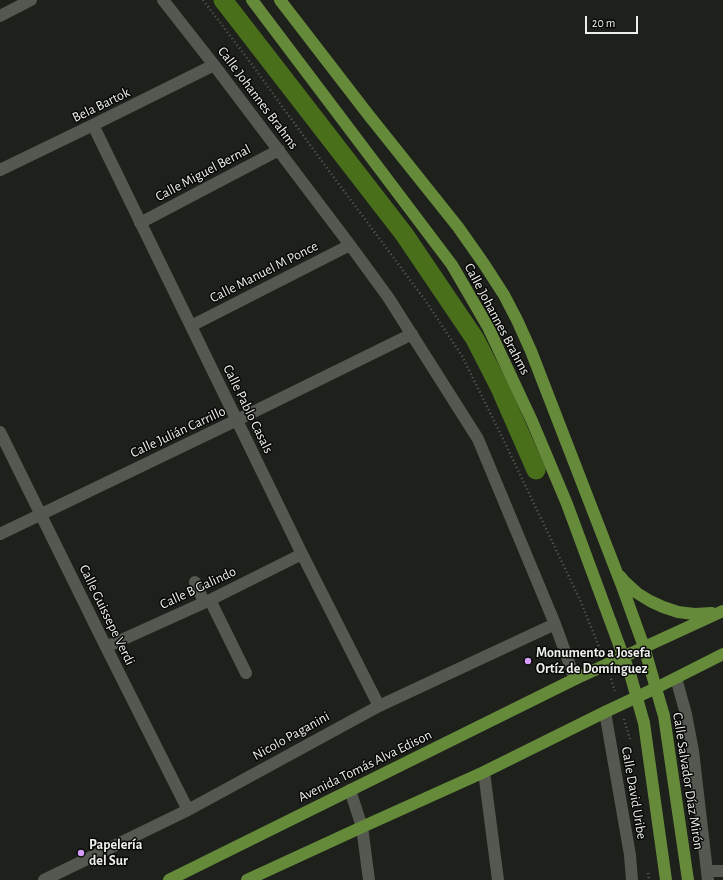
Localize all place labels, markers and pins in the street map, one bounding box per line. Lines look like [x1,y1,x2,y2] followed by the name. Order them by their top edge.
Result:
[536,645,651,678] place label: Monumento a Josefa Ortíz de Domínguez
[523,656,533,666] marker: Monumento a Josefa Ortíz de Domínguez
[89,837,143,870] place label: Papelería del Sur
[76,848,86,858] marker: Papelería del Sur

